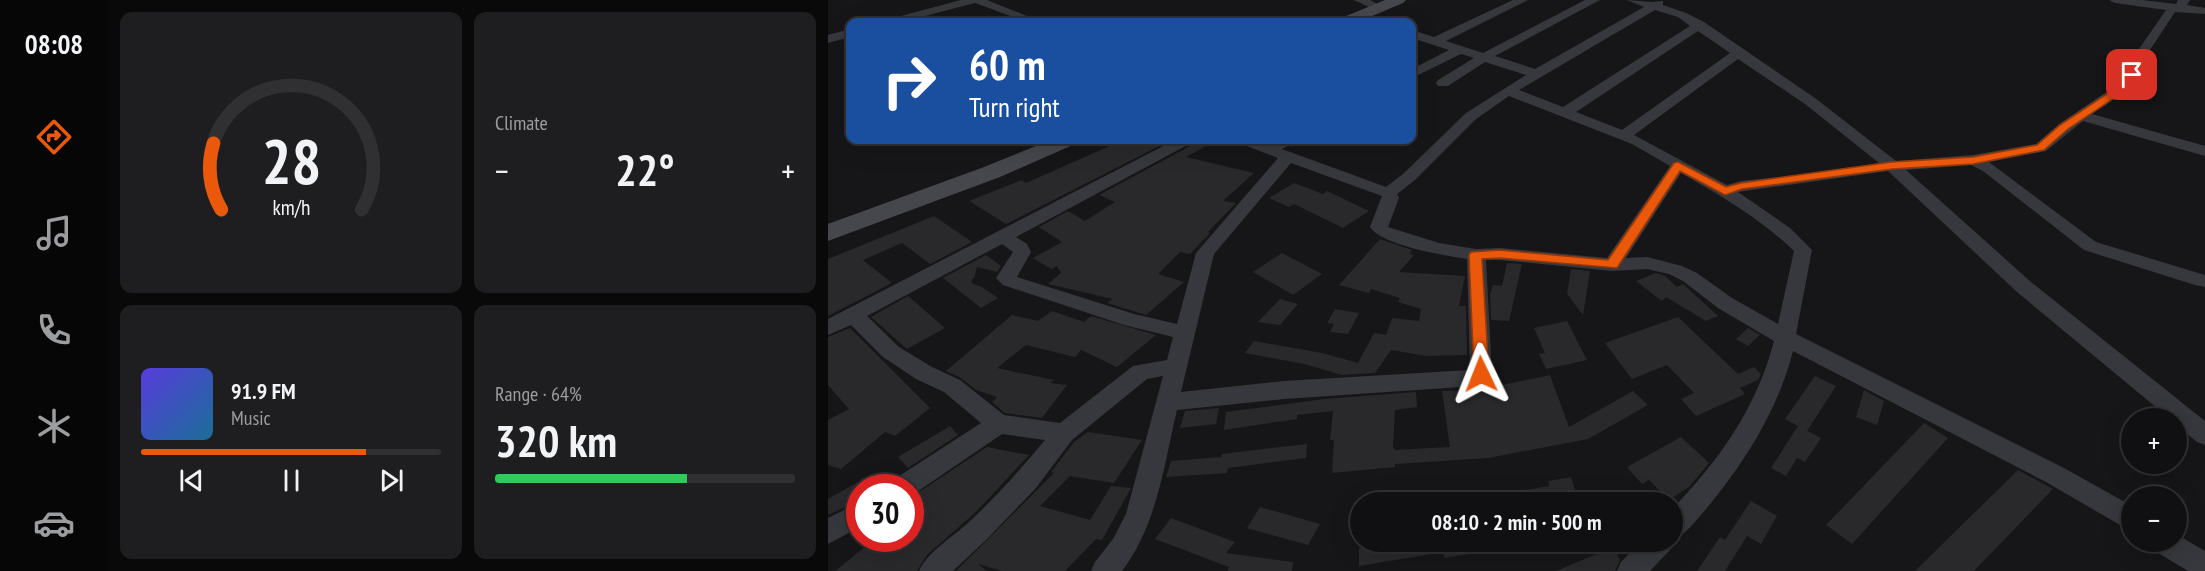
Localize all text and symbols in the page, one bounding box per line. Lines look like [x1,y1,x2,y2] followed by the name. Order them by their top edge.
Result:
[25,27,83,61] text: 08:08
[969,37,1046,92] text: 60 m
[870,42,948,120] icon: right
[2106,49,2157,100] pin
[2115,58,2148,91] icon: arrive
[969,90,1060,124] text: Turn right
[495,110,548,136] text: Climate
[33,116,75,158] icon: directions
[261,120,321,201] text: 28
[615,140,675,198] text: 22°
[495,149,509,192] text: −
[781,149,795,192] text: +
[272,193,310,221] text: km/h
[33,212,75,254] icon: music
[33,309,75,351] icon: phone
[1449,342,1513,406] position arrow
[231,377,296,405] text: 91.9 FM
[495,381,582,407] text: Range · 64%
[33,405,75,447] icon: climate
[231,405,271,431] text: Music
[2121,408,2187,552] map controls
[2121,408,2187,474] button: +
[495,411,617,469] text: 320 km
[175,464,208,497] icon: previous
[275,464,308,497] icon: pause
[375,464,408,497] icon: next
[846,474,924,552] speed limit sign: 30
[2121,486,2187,552] button: −
[33,502,75,544] icon: car
[1431,508,1602,536] text: 08:10 · 2 min · 500 m

